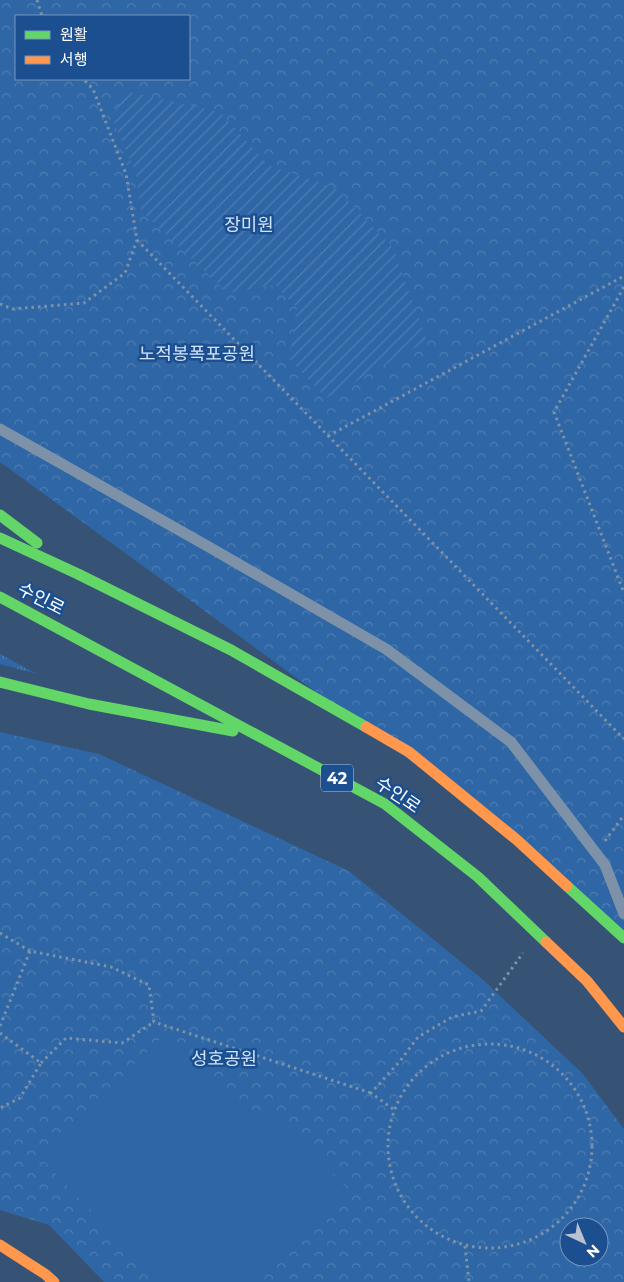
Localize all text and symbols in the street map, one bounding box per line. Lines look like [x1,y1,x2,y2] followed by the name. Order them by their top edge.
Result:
[15,15,190,80] legend
[60,25,88,44] text: 원활
[60,50,88,69] text: 서행
[224,214,274,236] park label: 장미원
[139,343,255,365] park label: 노적봉폭포공원
[14,578,68,620] street label: 수인로
[321,764,353,791] road number: 42
[371,772,425,818] street label: 수인로
[191,1048,257,1070] park label: 성호공원
[559,1217,609,1267] north arrow
[583,1241,603,1262] text: N

